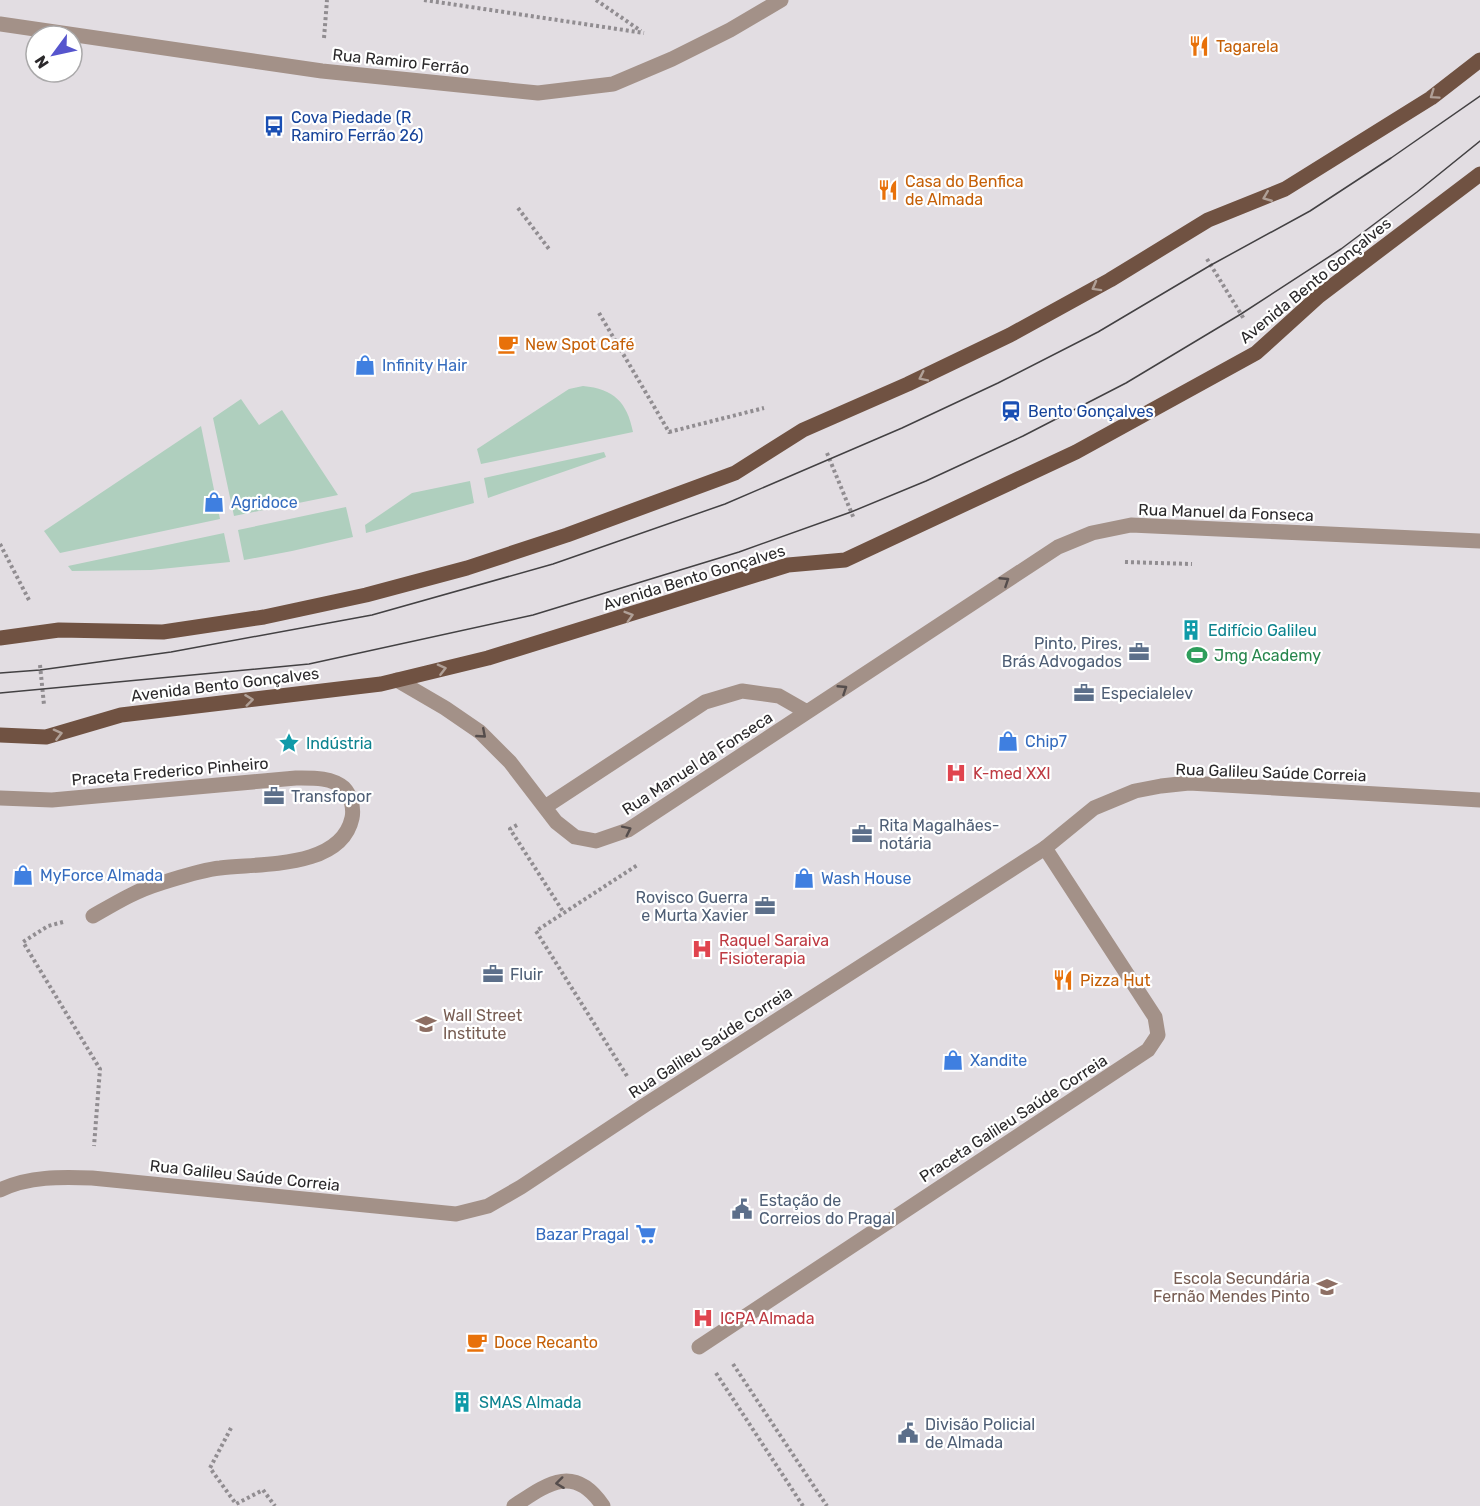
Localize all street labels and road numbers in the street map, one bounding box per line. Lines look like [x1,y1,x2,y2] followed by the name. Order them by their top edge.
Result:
[332,45,470,78] street label: Rua Ramiro Ferrão
[1236,213,1395,347] street label: Avenida Bento Gonçalves
[1138,500,1314,525] street label: Rua Manuel da Fonseca
[601,541,787,614] street label: Avenida Bento Gonçalves
[130,664,320,705] street label: Avenida Bento Gonçalves
[618,708,776,819] street label: Rua Manuel da Fonseca
[71,753,269,790] street label: Praceta Frederico Pinheiro
[1175,760,1367,785] street label: Rua Galileu Saúde Correia
[625,982,796,1102] street label: Rua Galileu Saúde Correia
[916,1051,1111,1186] street label: Praceta Galileu Saúde Correia
[149,1156,341,1195] street label: Rua Galileu Saúde Correia

